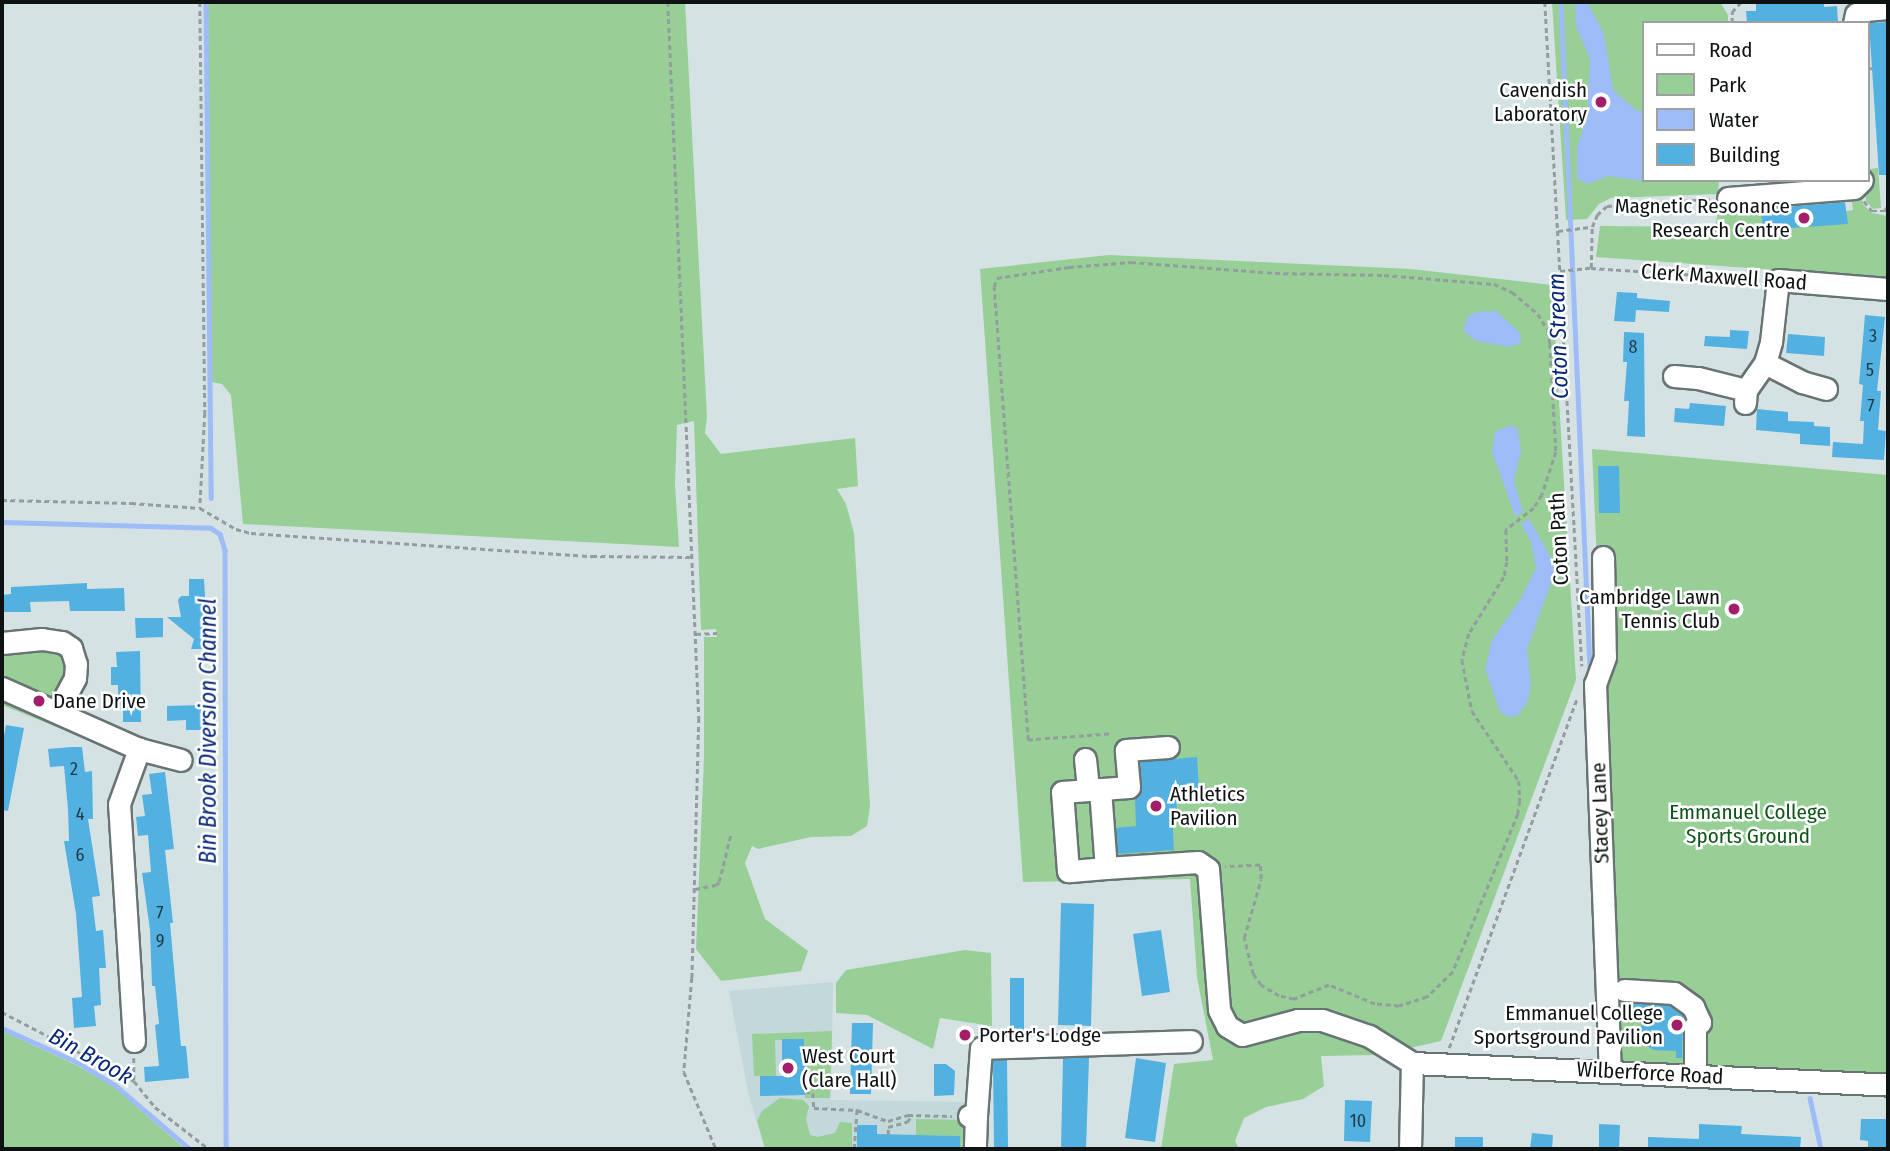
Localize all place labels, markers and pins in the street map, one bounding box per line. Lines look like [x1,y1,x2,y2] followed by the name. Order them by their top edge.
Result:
[1494,77,1587,127] place label: Cavendish Laboratory
[1593,94,1609,110] marker: Cavendish Laboratory
[1615,193,1790,243] place label: Magnetic Resonance Research Centre
[1796,210,1812,226] marker: Magnetic Resonance Research Centre
[1579,584,1720,634] place label: Cambridge Lawn Tennis Club
[1726,601,1742,617] marker: Cambridge Lawn Tennis Club
[53,688,146,714] place label: Dane Drive
[31,693,47,709] marker: Dane Drive
[1170,781,1245,831] place label: Athletics Pavilion
[1148,798,1164,814] marker: Athletics Pavilion
[1474,1000,1663,1050] place label: Emmanuel College Sportsground Pavilion
[1669,1017,1685,1033] marker: Emmanuel College Sportsground Pavilion
[979,1022,1101,1048] place label: Porter's Lodge
[957,1027,973,1043] marker: Porter's Lodge
[802,1043,897,1093] place label: West Court (Clare Hall)
[780,1060,796,1076] marker: West Court (Clare Hall)

